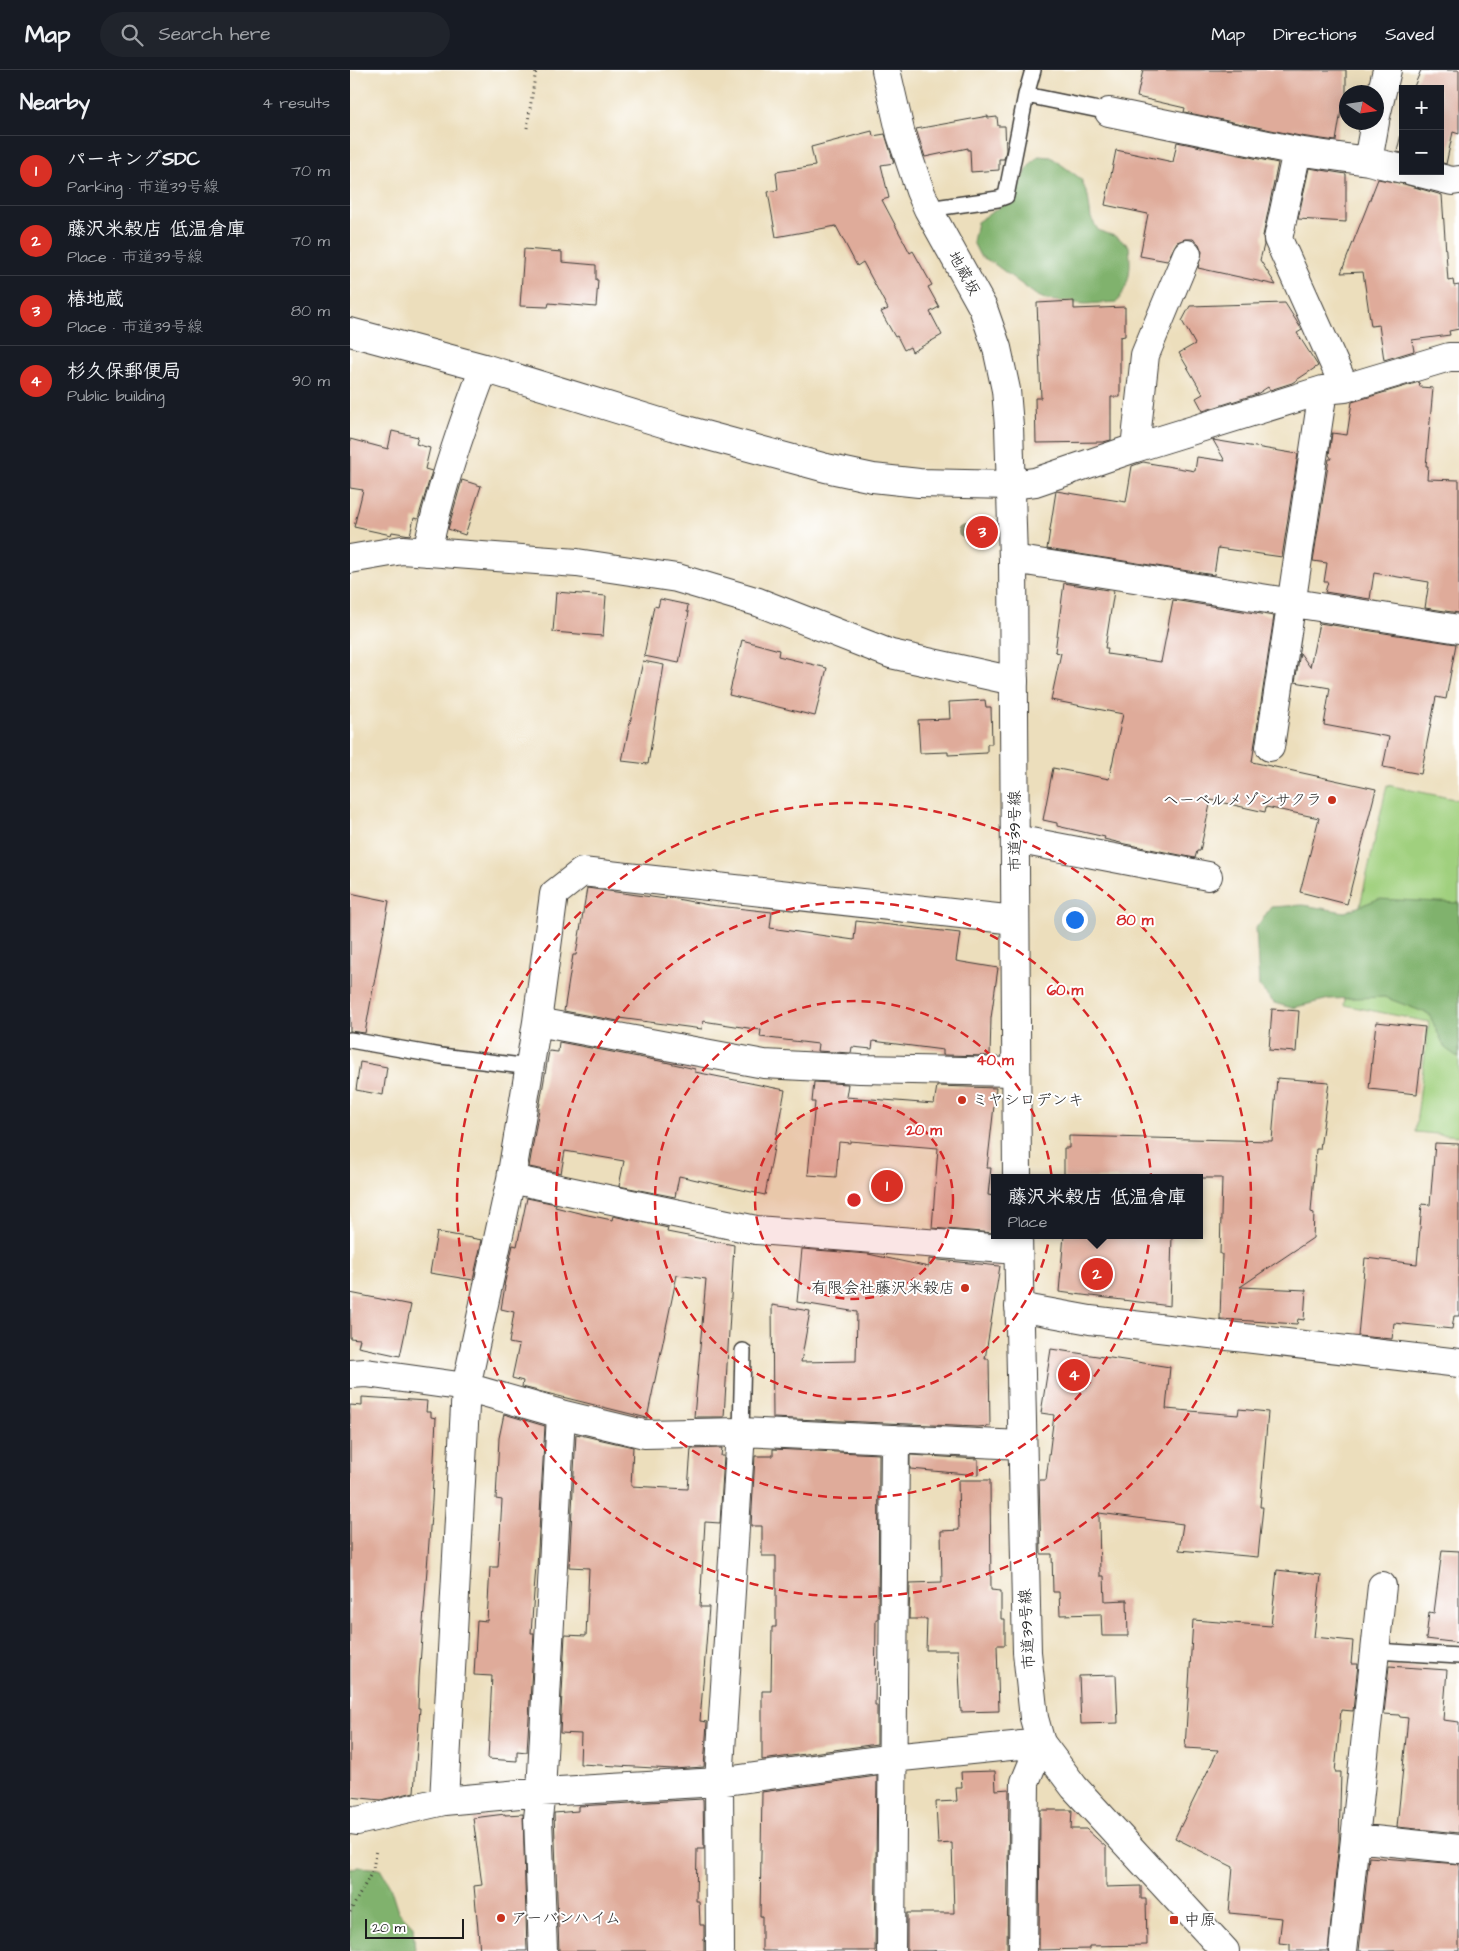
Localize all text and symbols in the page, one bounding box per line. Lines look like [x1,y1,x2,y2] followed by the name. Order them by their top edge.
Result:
[100,12,450,57] search box
[25,18,70,52] text: Map
[118,21,146,49] icon: search
[158,21,271,48] text: Search here
[1211,22,1245,47] text: Map
[1273,22,1357,47] text: Directions
[1385,22,1434,47] text: Saved
[1339,85,1384,130] north arrow
[1399,85,1444,175] map controls
[1399,85,1444,130] button: +
[20,88,90,117] text: Nearby
[262,92,330,114] text: 4 results
[1399,130,1444,175] button: −
[67,146,200,173] text: パーキングSDC
[35,160,37,182] text: 1
[291,160,330,182] text: 70 m
[67,176,219,198] text: Parking · 市道39号線
[67,216,246,243] text: 藤沢米穀店 低温倉庫
[31,230,41,252] text: 2
[291,230,330,252] text: 70 m
[67,246,203,268] text: Place · 市道39号線
[943,247,985,299] street label: 地蔵坂
[67,286,124,313] text: 椿地蔵
[32,300,40,322] text: 3
[291,300,330,322] text: 80 m
[67,316,203,338] text: Place · 市道39号線
[67,358,181,385] text: 杉久保郵便局
[31,370,41,392] text: 4
[292,370,330,392] text: 90 m
[67,385,165,407] text: Public building
[966,513,998,551] pin: 3
[1163,789,1322,811] place label: ヘーベルメゾンサクラ
[1004,790,1026,872] street label: 市道39号線
[1326,794,1338,806] marker: ヘーベルメゾンサクラ
[1062,907,1088,933] your location
[1117,910,1154,931] text: 80 m
[1047,980,1084,1001] text: 60 m
[976,1050,1014,1071] text: 40 m
[972,1089,1084,1111] place label: ミヤシロデンキ
[956,1094,968,1106] marker: ミヤシロデンキ
[905,1120,942,1141] text: 20 m
[871,1167,903,1205] pin: 1
[991,1174,1203,1239] popup
[1008,1184,1186,1211] text: 藤沢米穀店 低温倉庫
[845,1191,863,1209] centre of rings
[1008,1211,1047,1233] text: Place
[1081,1255,1113,1293] pin: 2
[811,1277,955,1299] place label: 有限会社藤沢米穀店
[959,1282,971,1294] marker: 有限会社藤沢米穀店
[1058,1356,1090,1394] pin: 4
[1014,1588,1040,1670] street label: 市道39号線
[511,1907,621,1929] place label: アーバンハイム
[1184,1909,1216,1931] place label: 中原
[495,1912,507,1924] marker: アーバンハイム
[1168,1914,1180,1926] marker: 中原
[365,1916,464,1939] scale bar
[372,1918,405,1938] text: 20 m

